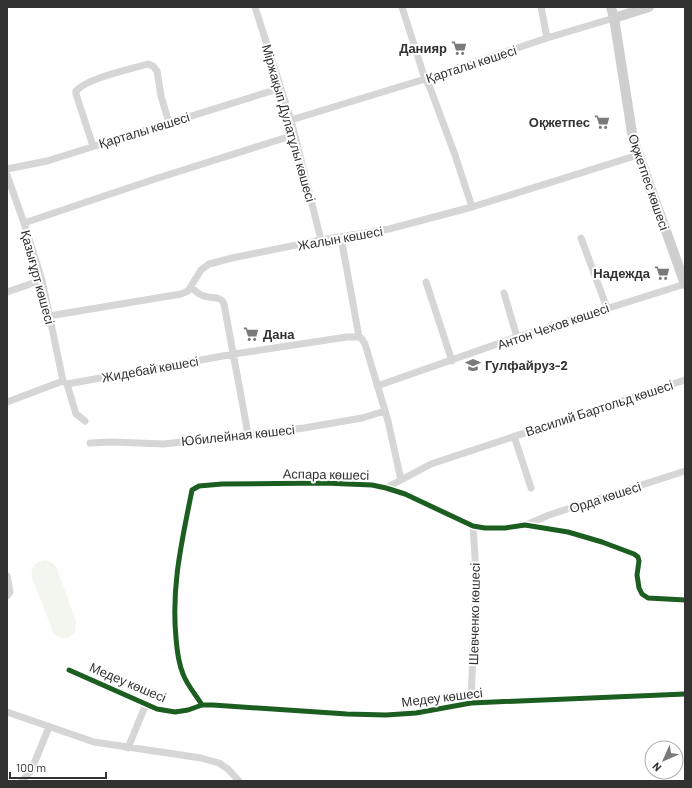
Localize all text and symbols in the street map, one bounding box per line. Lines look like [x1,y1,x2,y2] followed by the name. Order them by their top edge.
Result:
[450,39,468,57] supermarket icon: Данияр
[399,40,447,56] place label: Данияр
[259,42,319,204] street label: Міржақып Дулатұлы көшесі
[424,42,518,86] street label: Қарталы көшесі
[97,109,192,151] street label: Қарталы көшесі
[593,113,611,131] supermarket icon: Оқжетпес
[529,114,590,130] place label: Оқжетпес
[625,132,673,232] street label: Оқжетпес көшесі
[296,223,384,253] street label: Жалын көшесі
[18,228,58,326] street label: Қазығұрт көшесі
[653,264,671,282] supermarket icon: Надежда
[593,265,651,281] place label: Надежда
[495,299,611,353] street label: Антон Чехов көшесі
[242,325,260,343] supermarket icon: Дана
[263,326,295,342] place label: Дана
[100,353,200,385] street label: Жидебай көшесі
[464,356,482,374] school or university icon: Гулфайруз-2
[485,357,568,373] place label: Гулфайруз-2
[523,377,675,439] street label: Василий Бартольд көшесі
[181,421,296,449] street label: Юбилейная көшесі
[283,465,369,483] street label: Аспара көшесі
[567,478,643,516] street label: Орда көшесі
[465,563,483,665] street label: Шевченко көшесі
[87,659,169,705] street label: Медеу көшесі
[401,684,484,710] street label: Медеу көшесі
[644,740,684,780] north arrow
[10,754,106,780] scale bar
[16,760,46,774] text: 100 m
[649,760,664,775] text: N

